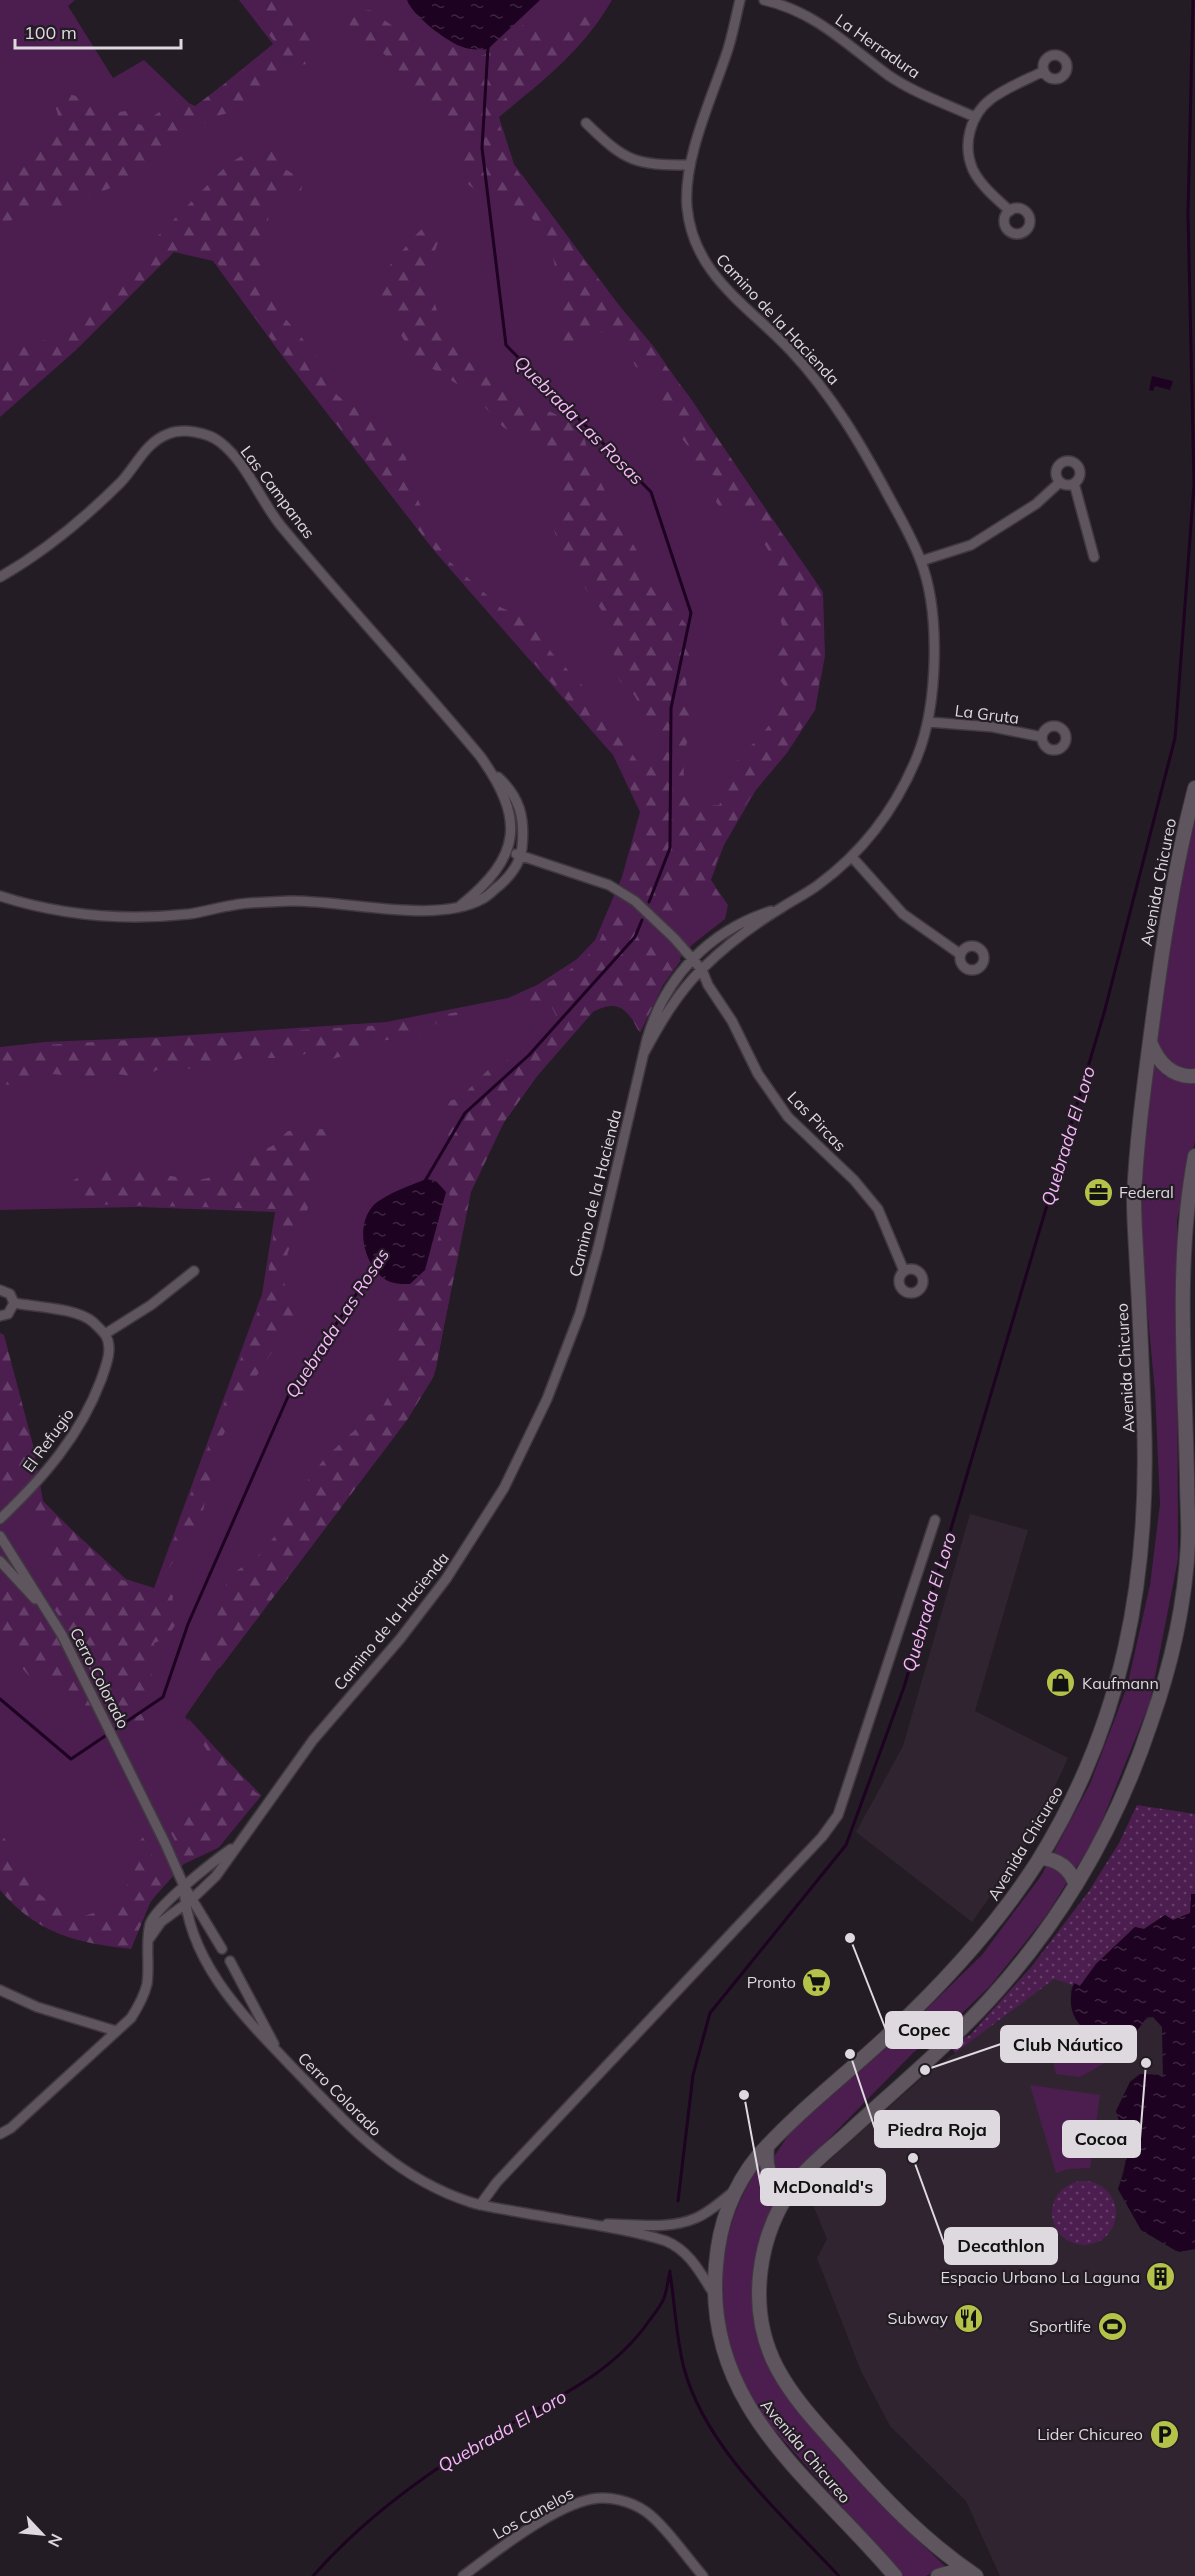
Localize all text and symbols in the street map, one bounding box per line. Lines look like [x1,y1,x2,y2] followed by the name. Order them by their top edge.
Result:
[832,9,924,83] street label: La Herradura
[15,12,182,50] scale bar
[24,21,77,44] text: 100 m
[712,249,844,389] street label: Camino de la Hacienda
[509,350,649,490] water label: Quebrada Las Rosas
[237,442,319,542] street label: Las Campanas
[954,700,1020,728] street label: La Gruta
[1136,816,1180,948] street label: Avenida Chicureo
[1036,1063,1100,1209] water label: Quebrada El Loro
[783,1087,851,1155] street label: Las Pircas
[565,1107,625,1279] street label: Camino de la Hacienda
[1082,1176,1114,1208] office icon: Federal
[1119,1182,1174,1202] place label: Federal
[280,1244,394,1402] water label: Quebrada Las Rosas
[1112,1303,1138,1433] street label: Avenida Chicureo
[18,1404,78,1476] street label: El Refugio
[897,1529,961,1675] water label: Quebrada El Loro
[329,1548,453,1694] street label: Camino de la Hacienda
[66,1624,134,1732] street label: Cerro Colorado
[1045,1667,1077,1699] shop icon: Kaufmann
[1082,1673,1159,1693] place label: Kaufmann
[983,1782,1067,1904] street label: Avenida Chicureo
[801,1966,833,1998] supermarket icon: Pronto
[747,1972,796,1992] place label: Pronto
[886,2012,962,2048] callout: Copec
[898,2018,950,2041] text: Copec
[1001,2026,1136,2062] callout: Club Náutico
[1013,2033,1123,2056] text: Club Náutico
[294,2048,386,2140] street label: Cerro Colorado
[875,2111,999,2147] callout: Piedra Roja
[887,2118,987,2141] text: Piedra Roja
[1063,2121,1140,2157] callout: Cocoa
[1074,2127,1128,2150] text: Cocoa
[761,2169,885,2205] callout: McDonald's
[773,2175,873,2198] text: McDonald's
[945,2228,1057,2264] callout: Decathlon
[957,2234,1045,2257] text: Decathlon
[1145,2261,1177,2293] building icon: Espacio Urbano La Laguna
[940,2267,1140,2287] place label: Espacio Urbano La Laguna
[953,2302,985,2334] restaurant icon: Subway
[888,2308,948,2328] place label: Subway
[1096,2310,1128,2342] sports icon: Sportlife
[1029,2316,1091,2336] place label: Sportlife
[434,2385,570,2477] water label: Quebrada El Loro
[757,2395,855,2507] street label: Avenida Chicureo
[1148,2418,1180,2450] parking icon: Lider Chicureo
[1037,2424,1143,2444] place label: Lider Chicureo
[489,2483,577,2543] street label: Los Canelos
[12,2504,72,2564] north arrow
[44,2531,67,2550] text: N

